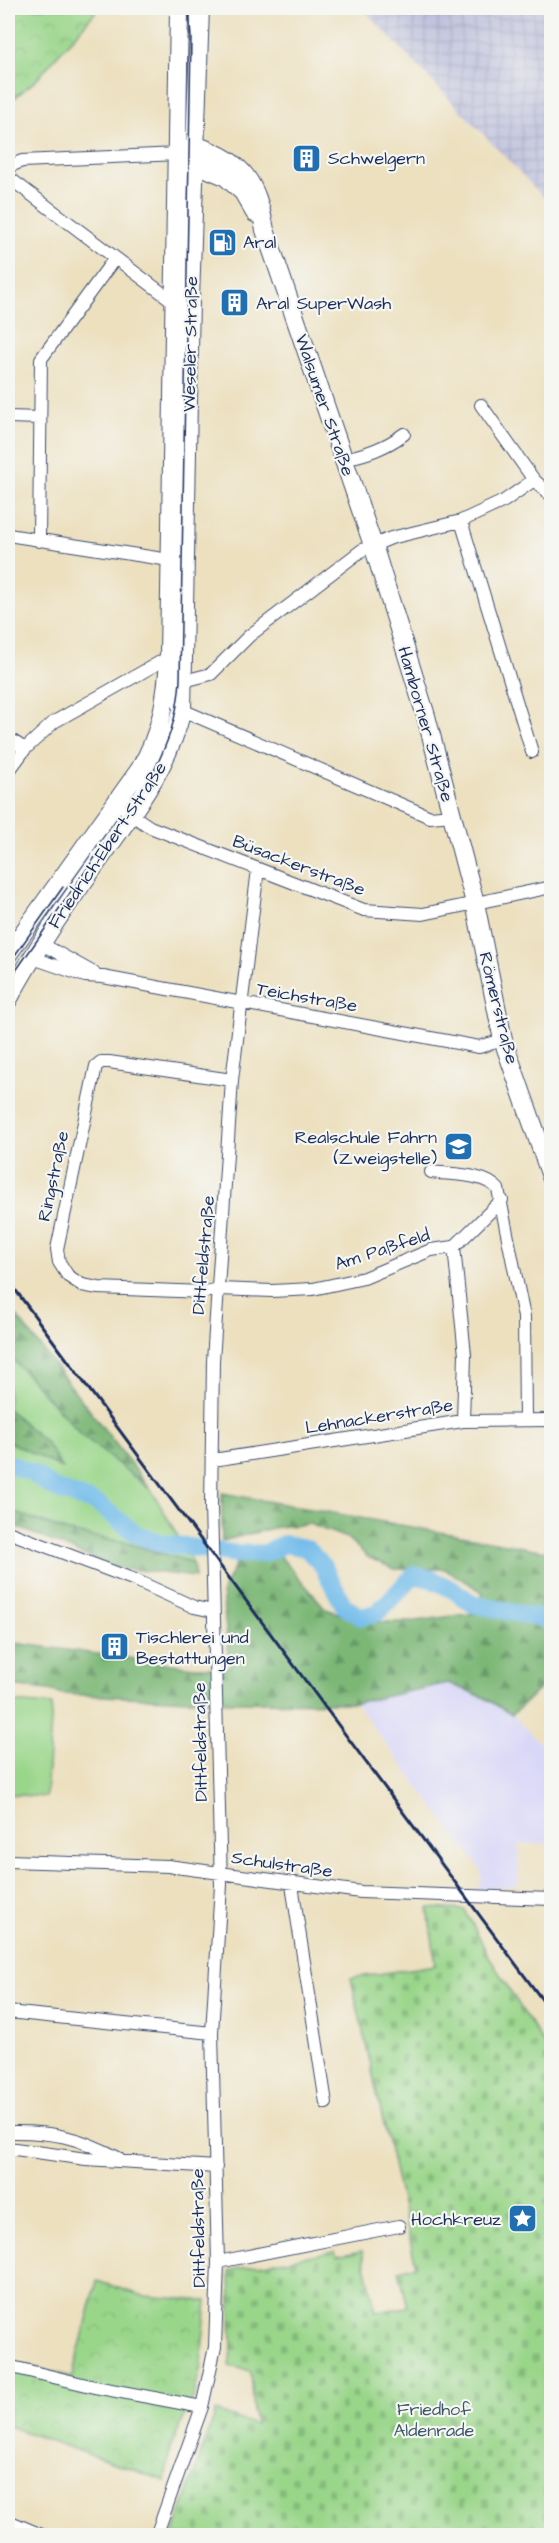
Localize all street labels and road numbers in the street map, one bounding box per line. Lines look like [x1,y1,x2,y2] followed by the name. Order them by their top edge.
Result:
[177,276,204,412] street label: Weseler Straße
[289,331,361,480] street label: Walsumer Straße
[391,644,460,805] street label: Hamborner Straße
[42,757,173,934] street label: Friedrich-Ebert-Straße
[229,829,369,902] street label: Büsackerstraße
[473,950,525,1067] street label: Römerstraße
[255,976,360,1019] street label: Teichstraße
[32,1128,76,1224] street label: Ringstraße
[186,1194,221,1316] street label: Dittfeldstraße
[331,1222,433,1277] street label: Am Paßfeld
[303,1392,455,1441] street label: Lehnackerstraße
[187,1682,214,1802] street label: Dittfeldstraße
[230,1845,334,1884] street label: Schulstraße
[185,2168,212,2288] street label: Dittfeldstraße

